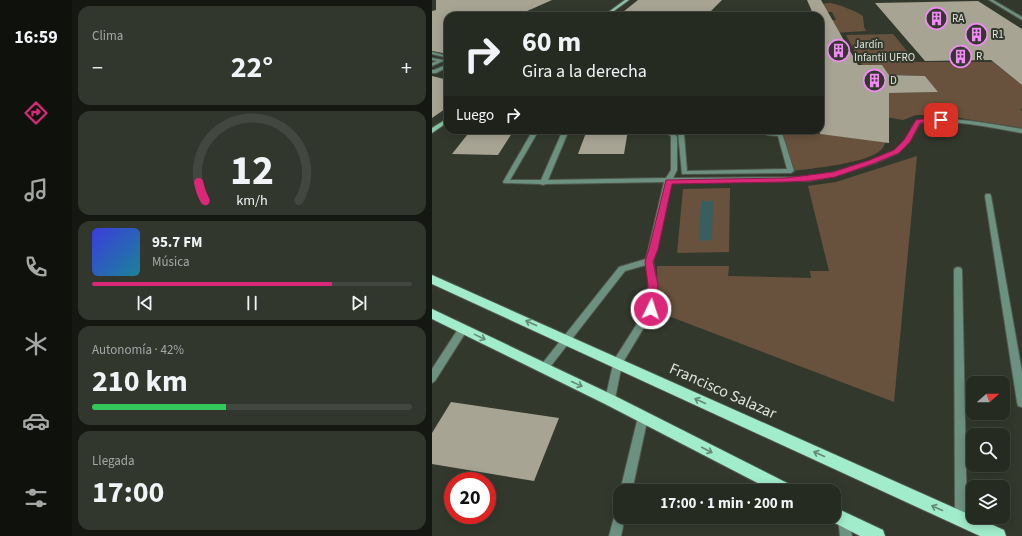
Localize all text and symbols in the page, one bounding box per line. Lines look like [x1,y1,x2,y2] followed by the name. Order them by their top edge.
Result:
[923,5,949,31] building icon: RA
[952,11,964,26] place label: RA
[963,21,989,47] building icon: R1
[522,22,581,62] text: 60 m
[14,25,58,50] text: 16:59
[92,27,123,45] text: Clima
[992,27,1004,42] place label: R1
[456,28,508,80] icon: right
[825,37,851,63] building icon: Jardín Infantil UFRO
[854,37,915,65] place label: Jardín Infantil UFRO
[947,43,973,69] building icon: R
[231,46,273,89] text: 22°
[976,49,982,64] place label: R
[92,52,103,84] text: −
[401,52,412,84] text: +
[522,59,647,84] text: Gira a la derecha
[861,67,887,93] building icon: D
[890,73,897,88] place label: D
[22,99,50,127] icon: directions
[924,103,958,137] pin
[502,104,524,126] icon: right
[456,105,494,126] text: Luego
[930,109,952,131] icon: arrive
[230,141,274,201] text: 12
[22,176,50,204] icon: music
[236,190,268,211] text: km/h
[152,232,203,253] text: 95.7 FM
[22,253,50,281] icon: phone
[152,253,190,271] text: Música
[630,288,672,330] position arrow
[134,292,156,314] icon: previous
[241,292,263,314] icon: pause
[348,292,370,314] icon: next
[525,319,537,327] one-way arrow
[22,330,50,358] icon: climate
[474,334,486,341] one-way arrow
[92,341,184,359] text: Autonomía · 42%
[666,358,780,425] street label: Francisco Salazar
[92,360,188,403] text: 210 km
[966,376,1010,420] north arrow
[966,376,1010,524] map controls
[571,381,583,388] one-way arrow
[695,396,707,404] one-way arrow
[22,407,50,435] icon: car
[966,428,1010,472] button: search
[701,446,713,454] one-way arrow
[813,450,825,457] one-way arrow
[92,452,135,470] text: Llegada
[92,471,164,514] text: 17:00
[444,472,496,524] speed limit sign: 20
[966,480,1010,524] button: layers
[22,484,50,512] icon: filters
[660,493,794,514] text: 17:00 · 1 min · 200 m
[932,504,944,511] one-way arrow

